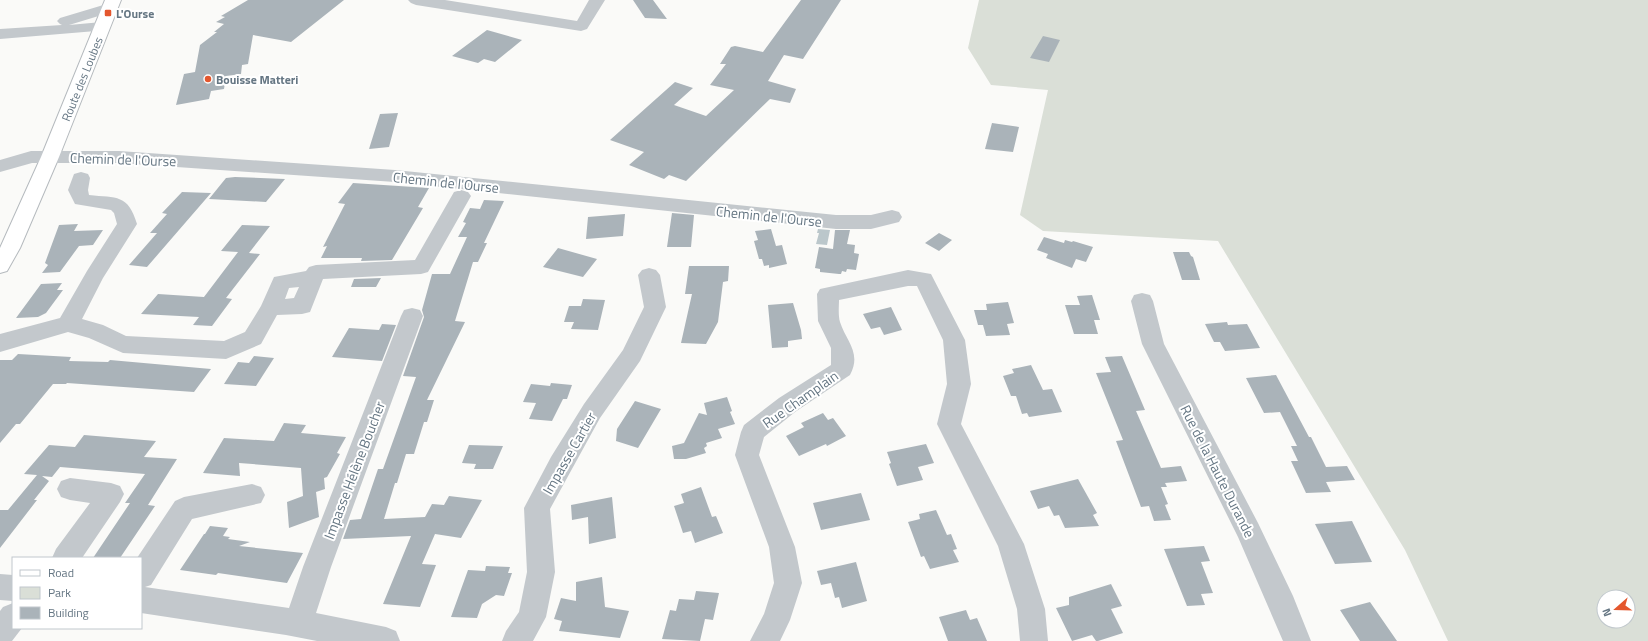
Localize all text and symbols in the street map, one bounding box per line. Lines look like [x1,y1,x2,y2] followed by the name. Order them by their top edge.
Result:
[116,4,154,23] place label: L'Ourse
[103,8,113,18] marker: L'Ourse
[56,33,108,124] street label: Route des Loubes
[216,70,298,89] place label: Bouisse Matteri
[203,74,213,84] marker: Bouisse Matteri
[69,147,177,171] street label: Chemin de l'Ourse
[392,166,500,198] street label: Chemin de l'Ourse
[715,200,823,232] street label: Chemin de l'Ourse
[758,365,842,433] street label: Rue Champlain
[318,398,390,542] street label: Impasse Hélène Boucher
[1175,401,1261,541] street label: Rue de la Haute Durande
[537,408,601,498] street label: Impasse Cartier
[12,557,142,629] legend
[48,563,74,582] text: Road
[48,583,71,602] text: Park
[1596,589,1636,629] north arrow
[48,603,89,622] text: Building
[1598,606,1615,619] text: N

